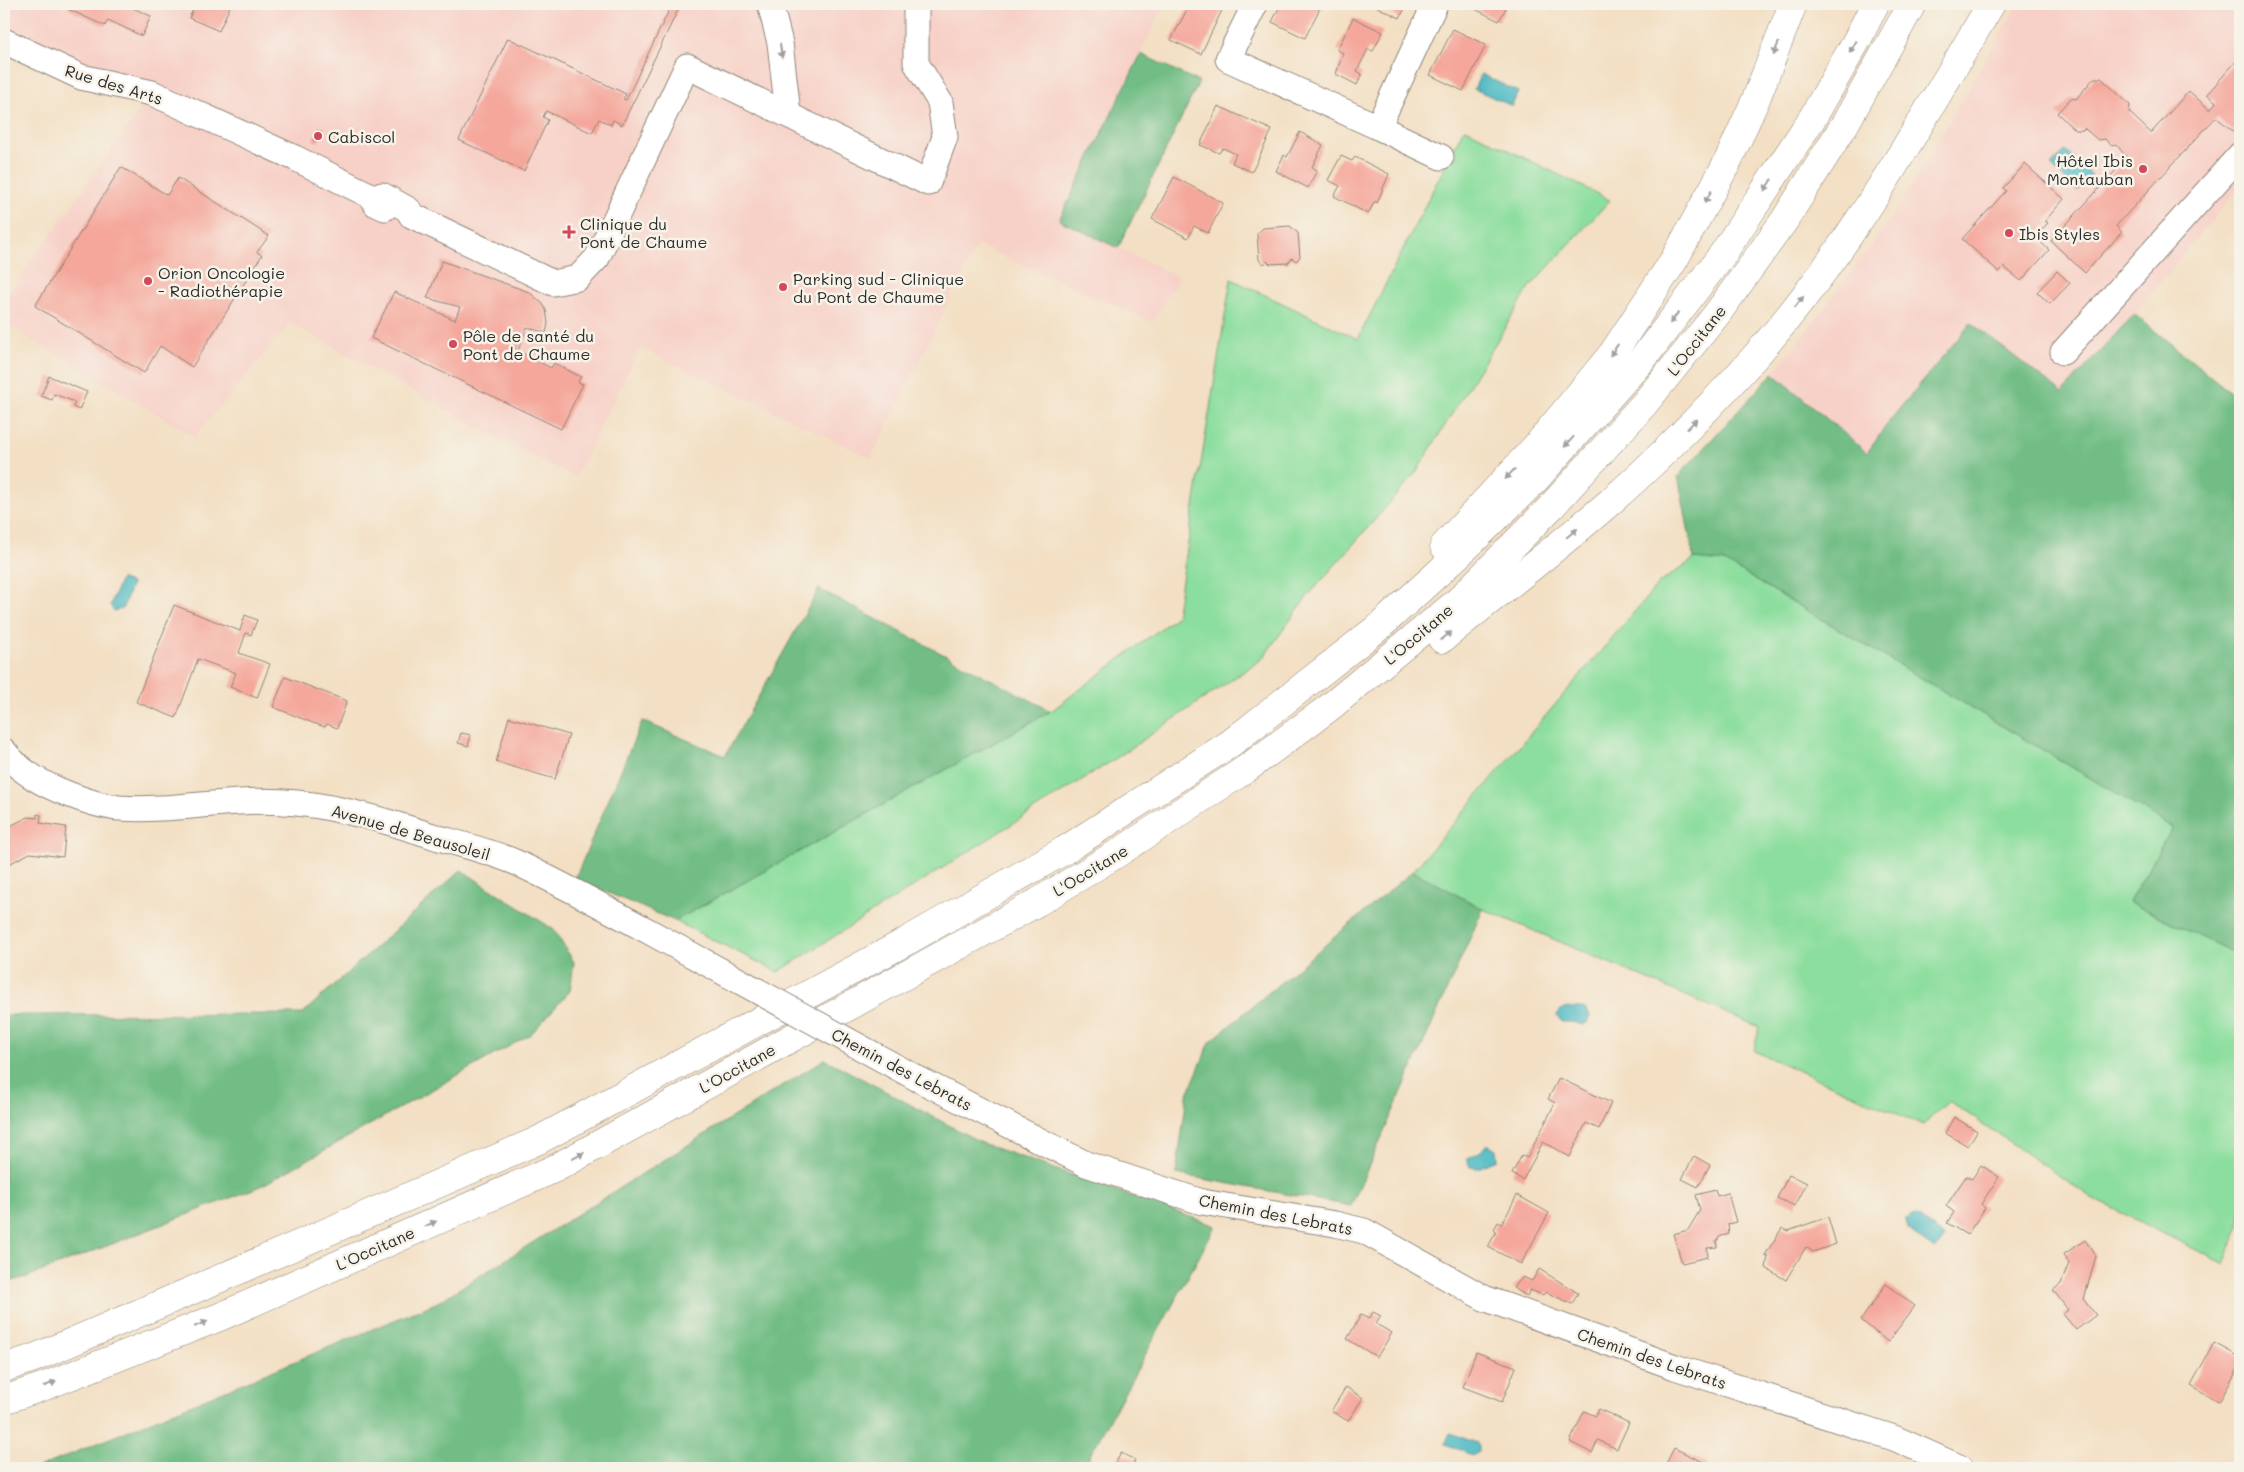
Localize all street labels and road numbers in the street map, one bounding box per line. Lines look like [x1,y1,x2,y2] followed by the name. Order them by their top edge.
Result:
[63,59,165,109] street label: Rue des Arts
[1662,300,1730,380] street label: L'Occitane
[1379,599,1457,669] street label: L'Occitane
[329,799,493,865] street label: Avenue de Beausoleil
[1049,839,1131,901] street label: L'Occitane
[828,1023,976,1115] street label: Chemin des Lebrats
[695,1038,779,1098] street label: L'Occitane
[1197,1189,1355,1239] street label: Chemin des Lebrats
[332,1221,418,1275] street label: L'Occitane
[1575,1323,1729,1393] street label: Chemin des Lebrats

